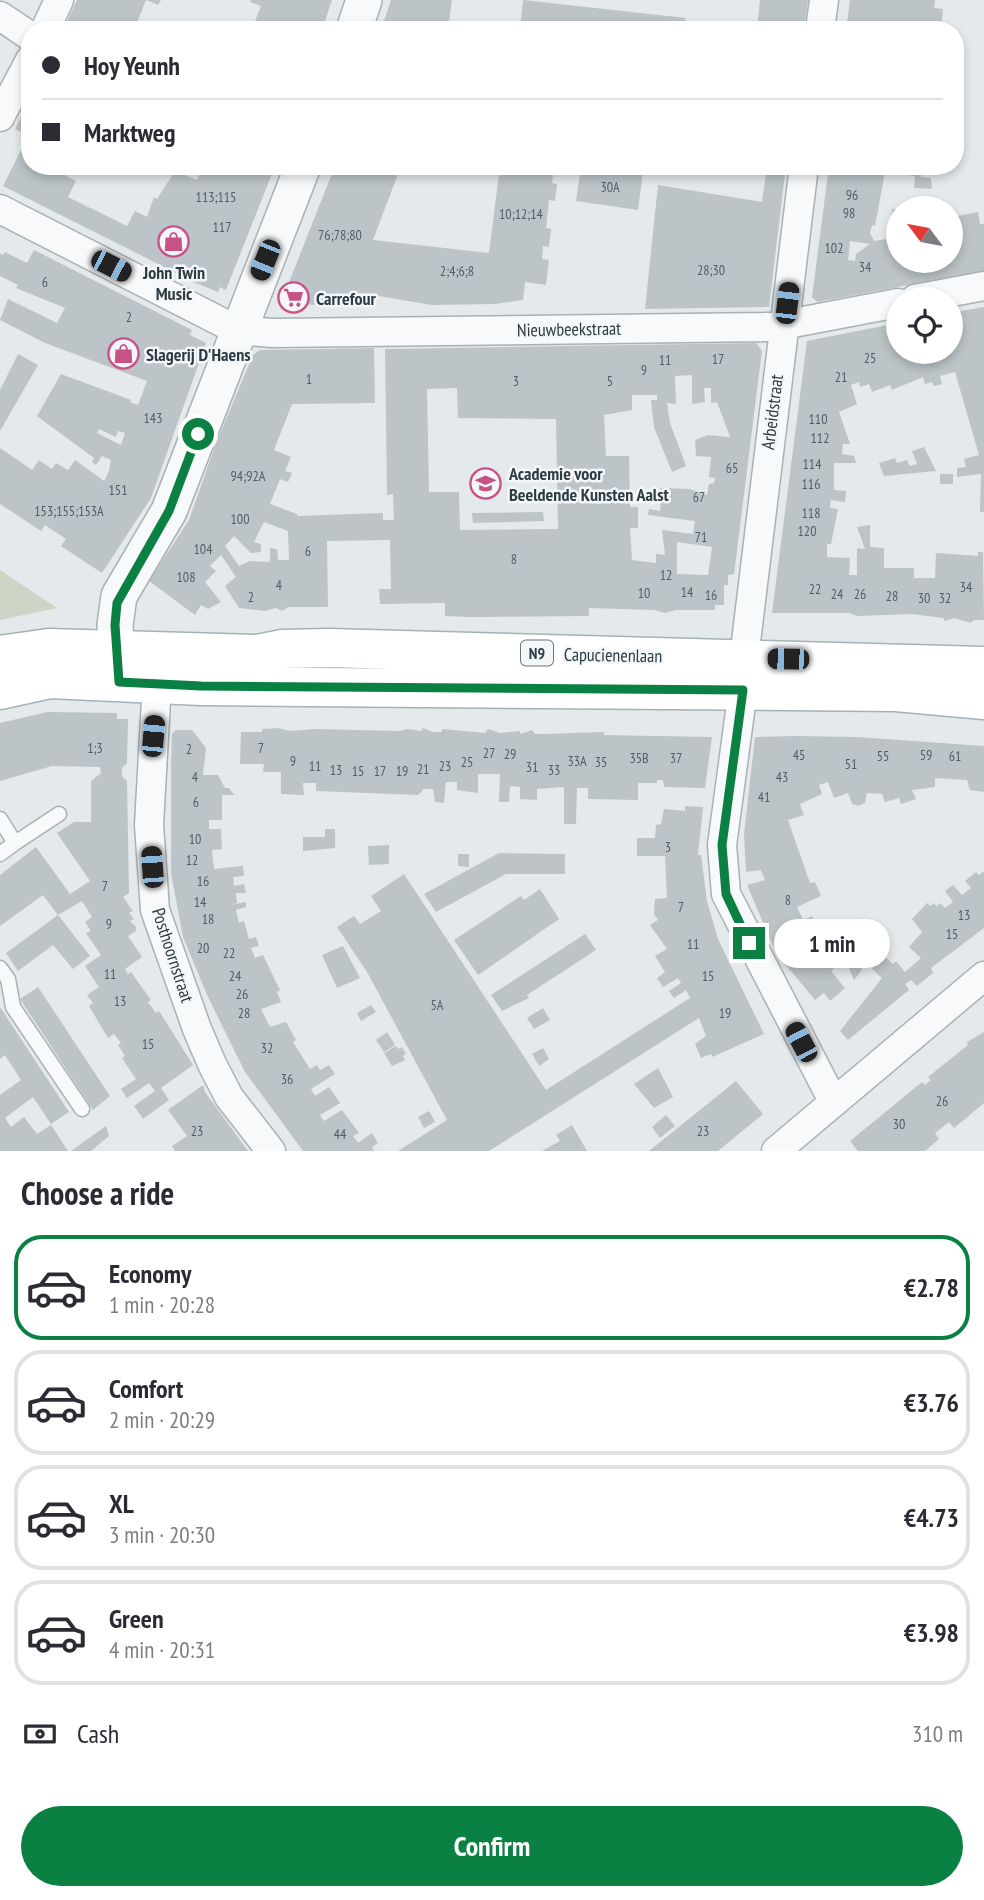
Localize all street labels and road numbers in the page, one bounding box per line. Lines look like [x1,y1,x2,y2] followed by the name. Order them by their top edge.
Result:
[517,317,621,341] street label: Nieuwbeekstraat
[756,373,788,451] street label: Arbeidstraat
[521,640,553,666] road number: N9
[564,643,662,667] street label: Capucienenlaan
[147,905,199,1005] street label: Posthoornstraat

